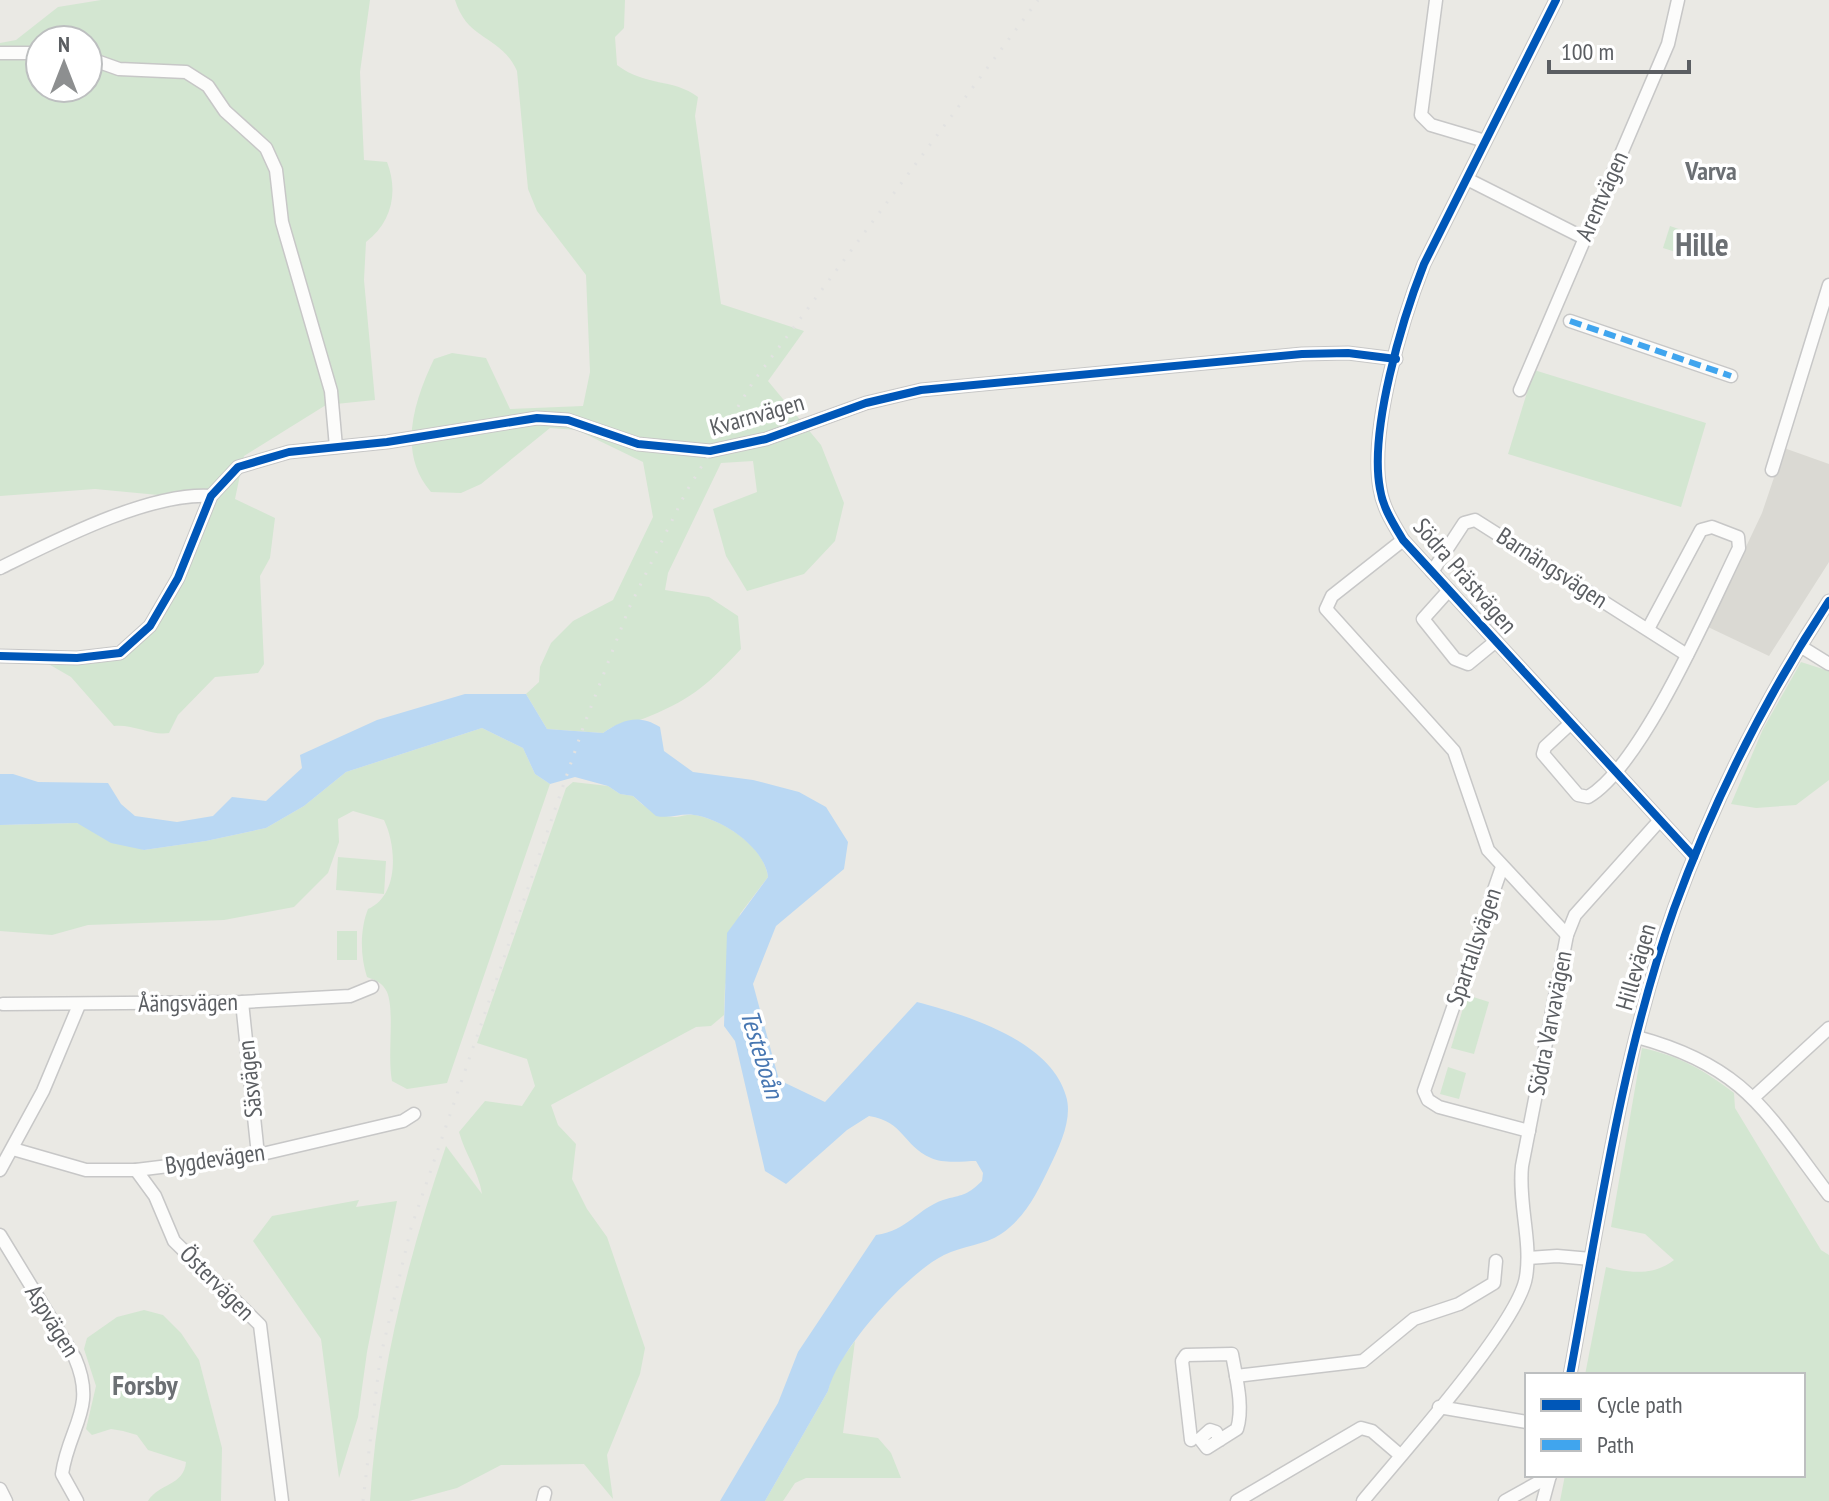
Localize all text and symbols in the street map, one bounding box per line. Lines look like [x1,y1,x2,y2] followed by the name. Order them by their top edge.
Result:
[24,24,104,104] north arrow
[1549,24,1689,74] scale bar
[58,30,70,58] text: N
[1561,36,1614,67] text: 100 m
[1568,146,1635,245] street label: Arentvägen
[1684,154,1737,187] district label: Varva
[1675,223,1729,265] district label: Hille
[706,386,808,443] street label: Kvarnvägen
[1407,512,1524,640] street label: Södra Prästvägen
[1491,520,1614,615] street label: Barnängsvägen
[1439,884,1508,1010] street label: Spartallsvägen
[1608,920,1663,1014] street label: Hillevägen
[1520,948,1579,1098] street label: Södra Varvavägen
[138,986,238,1019] street label: Åängsvägen
[733,1006,792,1103] water label: Testeboån
[230,1039,269,1119] street label: Säsvägen
[163,1136,267,1181] street label: Bygdevägen
[173,1238,262,1327] street label: Östervägen
[18,1279,87,1363] street label: Aspvägen
[112,1366,179,1403] district label: Forsby
[1525,1373,1805,1477] legend
[1597,1389,1683,1420] text: Cycle path
[1597,1429,1634,1460] text: Path

